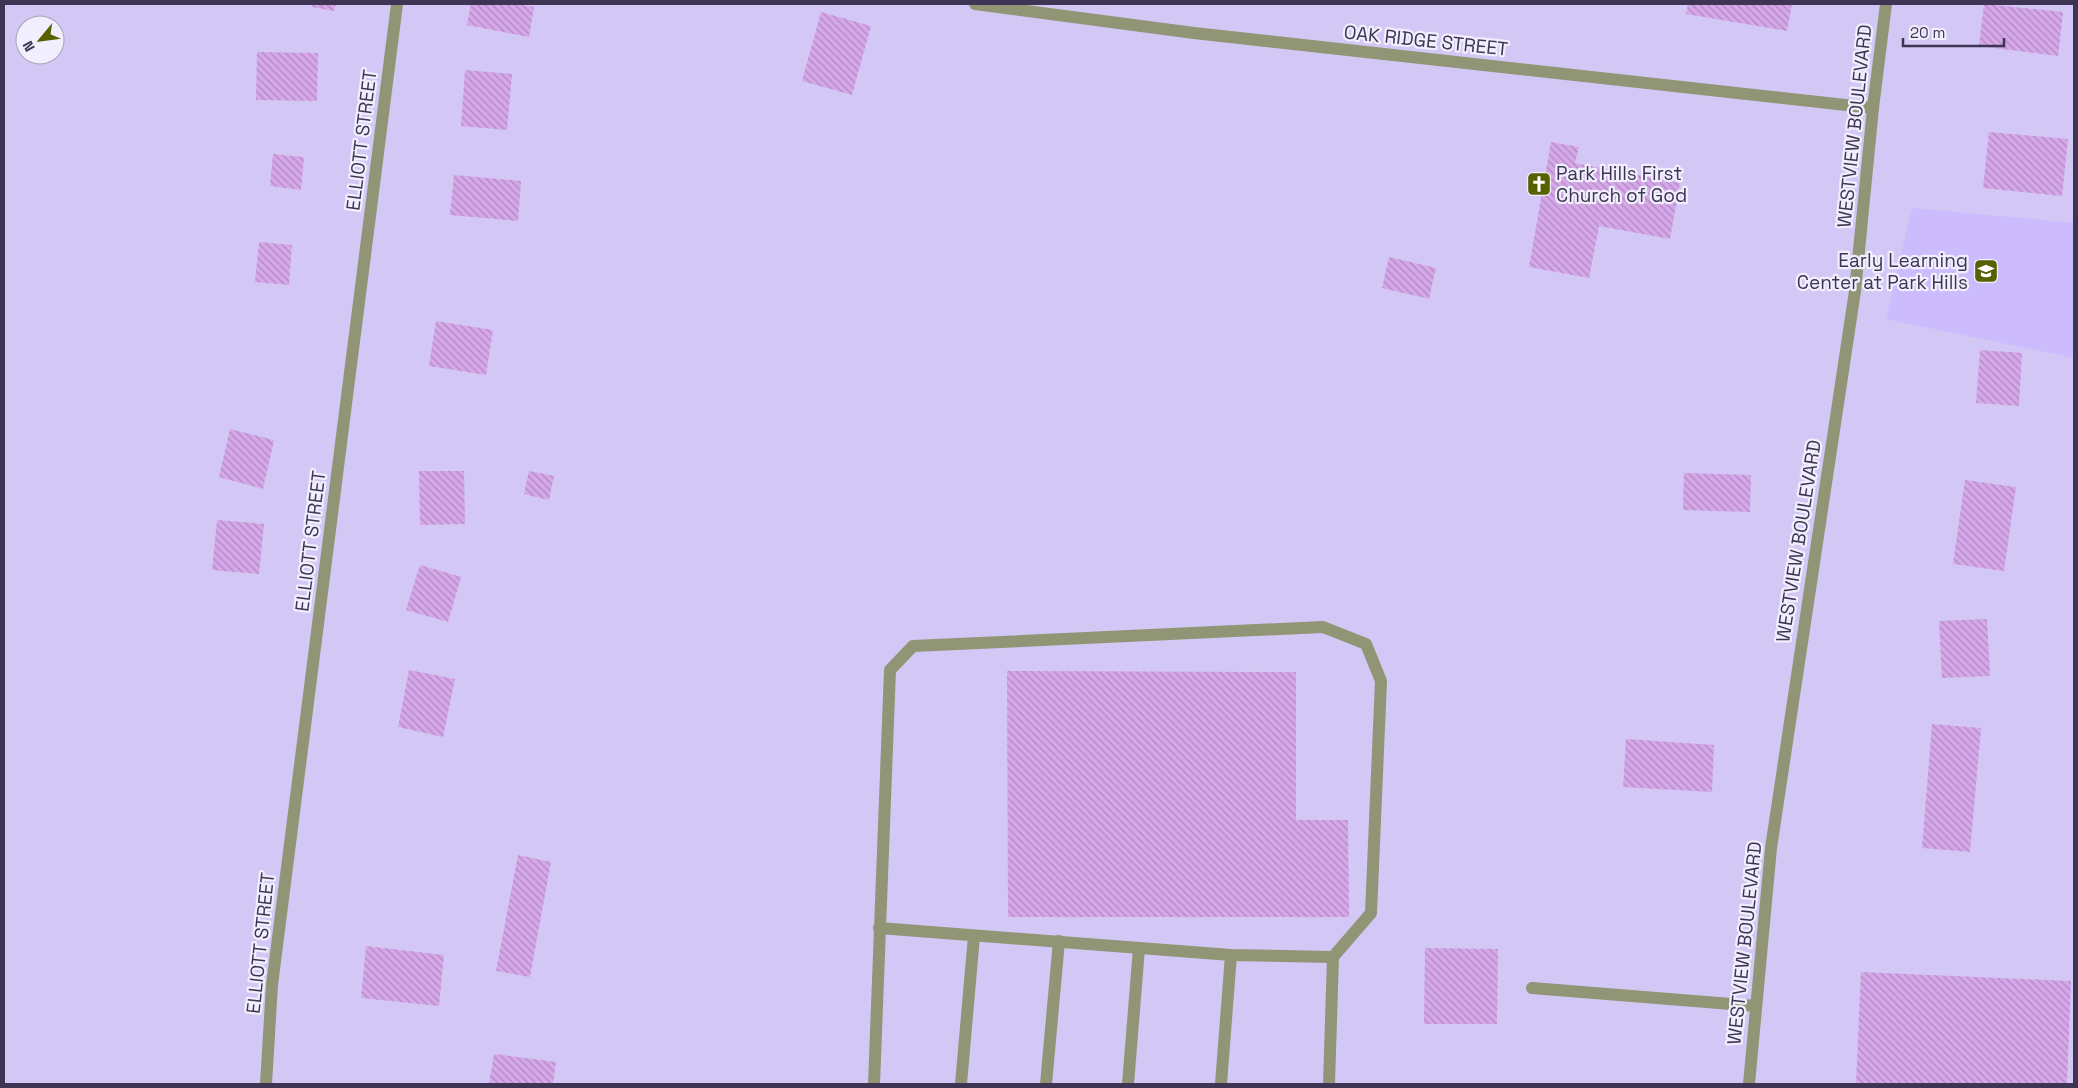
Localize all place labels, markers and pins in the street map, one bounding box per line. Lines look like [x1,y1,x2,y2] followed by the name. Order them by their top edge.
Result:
[1556,161,1687,208] place label: Park Hills First Church of God
[1526,171,1552,197] church icon: Park Hills First Church of God
[1797,248,1968,295] place label: Early Learning Center at Park Hills
[1973,258,1999,284] school or university icon: Early Learning Center at Park Hills

